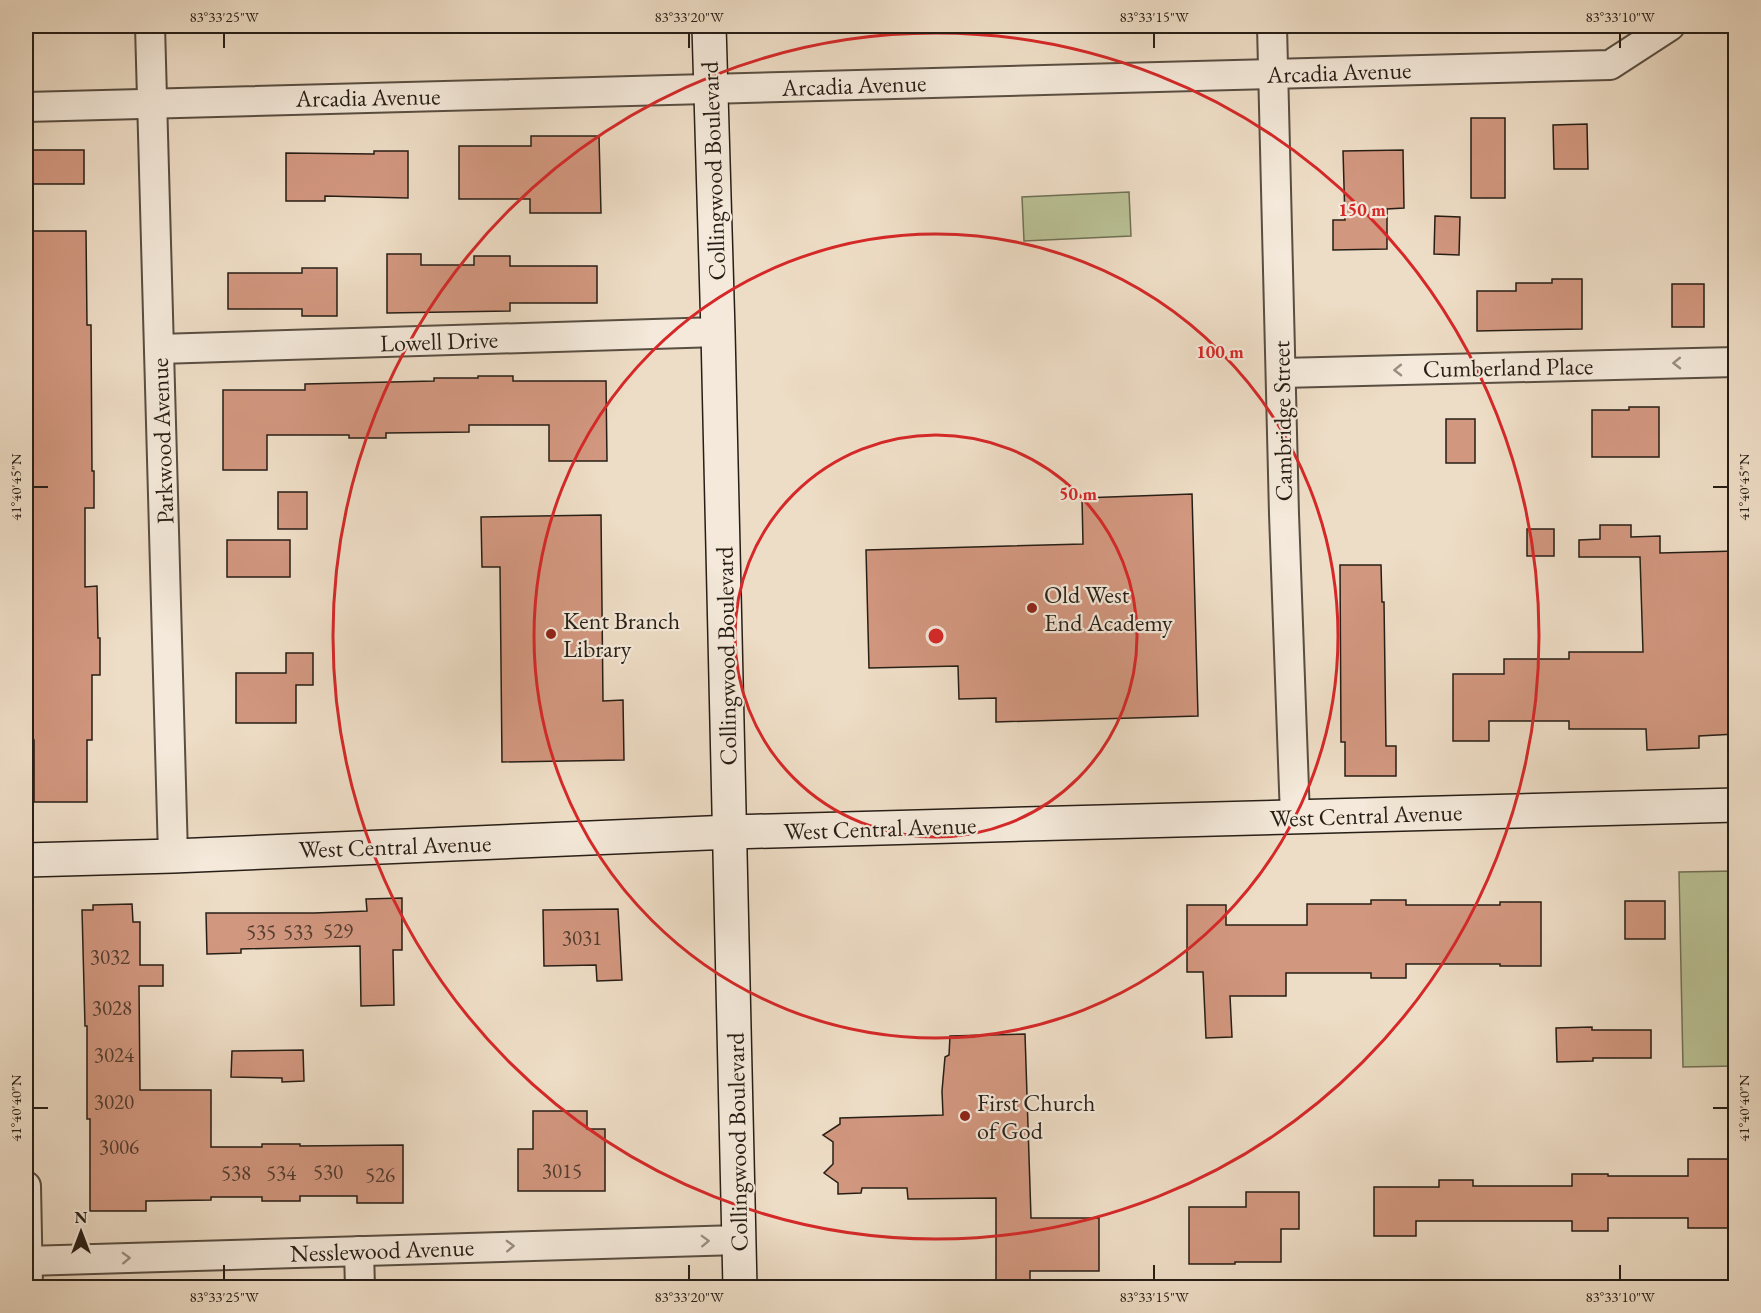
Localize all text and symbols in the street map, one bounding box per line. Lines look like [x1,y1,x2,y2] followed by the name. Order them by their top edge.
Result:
[189,7,259,26] text: 83°33'25"W
[654,7,724,26] text: 83°33'20"W
[1119,7,1189,26] text: 83°33'15"W
[1585,7,1655,26] text: 83°33'10"W
[1265,54,1412,90] street label: Arcadia Avenue
[694,60,732,281] street label: Collingwood Boulevard
[780,67,927,103] street label: Arcadia Avenue
[294,80,441,114] street label: Arcadia Avenue
[1338,198,1386,221] text: 150 m
[379,323,499,359] street label: Lowell Drive
[1196,340,1244,363] text: 100 m
[1265,340,1299,502] street label: Cambridge Street
[1423,350,1593,384] street label: Cumberland Place
[144,357,180,525] street label: Parkwood Avenue
[1673,357,1682,369] one-way arrow
[1394,364,1403,376] one-way arrow
[6,453,25,521] text: 41°40'45"N
[1734,453,1753,521] text: 41°40'45"N
[1059,482,1097,505] text: 50 m
[709,545,743,766] street label: Collingwood Boulevard
[1044,579,1173,638] place label: Old West End Academy
[1025,601,1039,615] marker: Old West End Academy
[563,605,680,664] place label: Kent Branch Library
[926,626,946,646] centre of rings
[544,627,558,641] marker: Kent Branch Library
[1269,796,1463,834] street label: West Central Avenue
[783,809,977,847] street label: West Central Avenue
[298,827,492,865] street label: West Central Avenue
[323,917,353,944] house number: 529
[246,918,276,945] house number: 535
[283,918,313,945] house number: 533
[562,924,602,951] house number: 3031
[90,943,130,970] house number: 3032
[92,994,132,1021] house number: 3028
[720,1031,754,1252] street label: Collingwood Boulevard
[94,1041,135,1068] house number: 3024
[6,1074,25,1142] text: 41°40'40"N
[1734,1074,1753,1142] text: 41°40'40"N
[977,1087,1095,1146] place label: First Church of God
[94,1088,134,1115] house number: 3020
[958,1109,972,1123] marker: First Church of God
[99,1133,139,1160] house number: 3006
[542,1157,582,1184] house number: 3015
[313,1158,343,1185] house number: 530
[221,1159,251,1186] house number: 538
[266,1159,297,1186] house number: 534
[365,1161,395,1188] house number: 526
[51,1202,111,1262] north arrow
[75,1207,88,1228] text: N
[289,1231,475,1269] street label: Nesslewood Avenue
[700,1234,709,1247] one-way arrow
[505,1240,514,1253] one-way arrow
[121,1252,130,1264] one-way arrow
[189,1287,259,1306] text: 83°33'25"W
[654,1287,724,1306] text: 83°33'20"W
[1119,1287,1189,1306] text: 83°33'15"W
[1585,1287,1655,1306] text: 83°33'10"W

